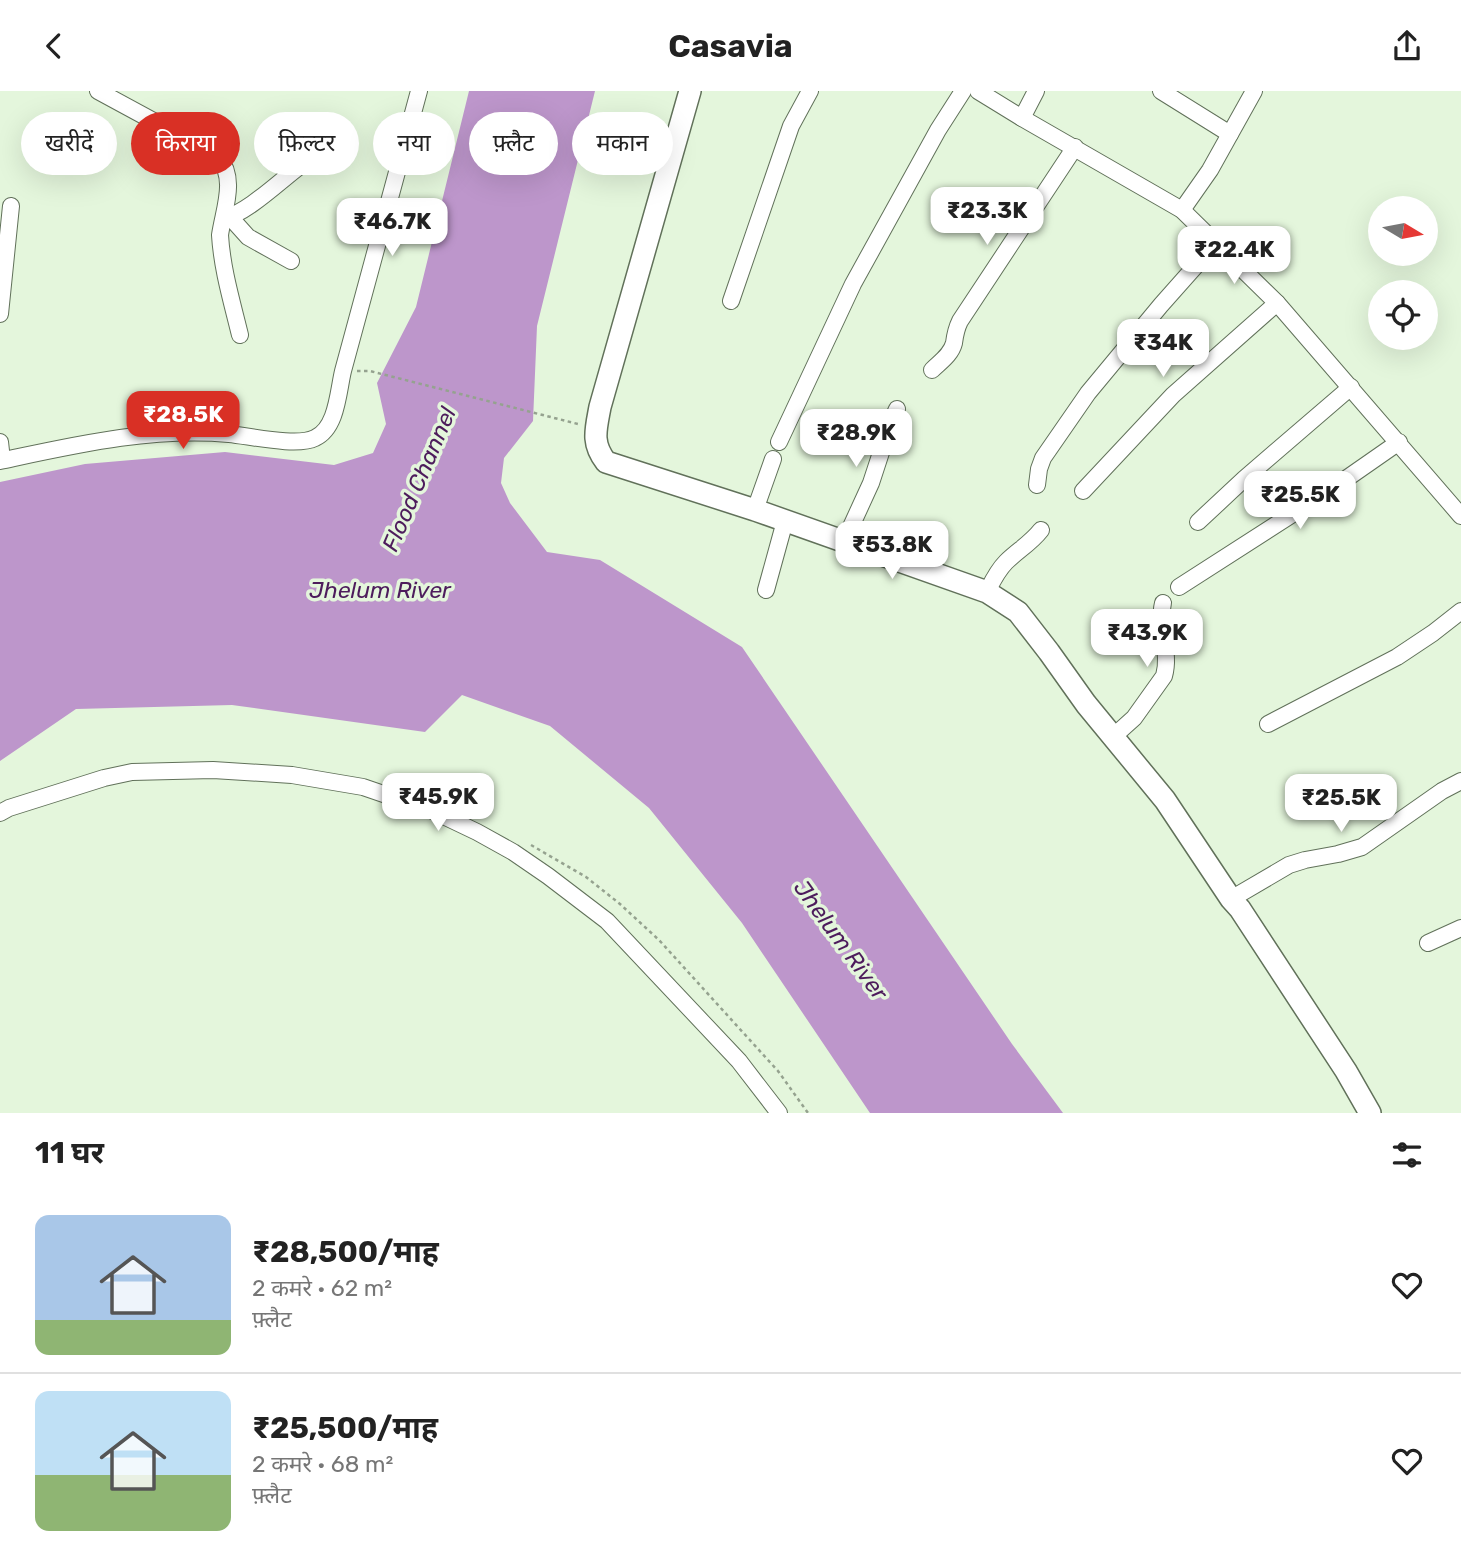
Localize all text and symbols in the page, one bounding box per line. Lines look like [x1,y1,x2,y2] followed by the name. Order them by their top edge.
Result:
[35,27,73,65] icon: back
[668,27,793,65] text: Casavia
[1388,27,1426,65] icon: share
[21,112,117,175] chip: खरीदें
[131,112,240,175] chip: किराया
[254,112,359,175] chip: फ़िल्टर
[373,112,455,175] chip: नया
[469,112,558,175] chip: फ़्लैट
[572,112,673,175] chip: मकान
[930,187,1044,247] pin: ₹23.3K
[947,196,1027,224] text: ₹23.3K
[1368,196,1438,266] north arrow
[1368,196,1438,350] map controls
[335,199,449,258] pin: ₹46.7K
[353,207,431,235] text: ₹46.7K
[1177,227,1291,286] pin: ₹22.4K
[1193,235,1275,263] text: ₹22.4K
[1368,280,1438,350] button: locate
[1122,320,1204,379] pin: ₹34K
[1133,328,1193,356] text: ₹34K
[126,391,240,451] pin: ₹28.5K
[143,400,223,428] text: ₹28.5K
[376,402,462,555] water label: Flood Channel
[799,409,913,469] pin: ₹28.9K
[816,418,896,446] text: ₹28.9K
[1243,471,1357,531] pin: ₹25.5K
[1260,480,1340,508] text: ₹25.5K
[835,521,949,581] pin: ₹53.8K
[851,530,933,558] text: ₹53.8K
[309,576,452,604] water label: Jhelum River
[1090,609,1204,669] pin: ₹43.9K
[1107,618,1187,646] text: ₹43.9K
[381,773,495,833] pin: ₹45.9K
[1284,775,1398,834] pin: ₹25.5K
[398,782,478,810] text: ₹45.9K
[1301,783,1381,811] text: ₹25.5K
[788,875,895,1006] water label: Jhelum River
[35,1135,104,1171] text: 11 घर
[1388,1136,1426,1174] icon: filters
[252,1234,439,1270] text: ₹28,500/माह
[91,1243,175,1327] icon: home
[1388,1266,1426,1304] icon: heart
[252,1274,392,1302] text: 2 कमरे · 62 m²
[252,1305,292,1333] text: फ़्लैट
[252,1410,438,1446] text: ₹25,500/माह
[91,1419,175,1503] icon: home
[1388,1442,1426,1480] icon: heart
[252,1450,393,1478] text: 2 कमरे · 68 m²
[252,1481,292,1509] text: फ़्लैट

